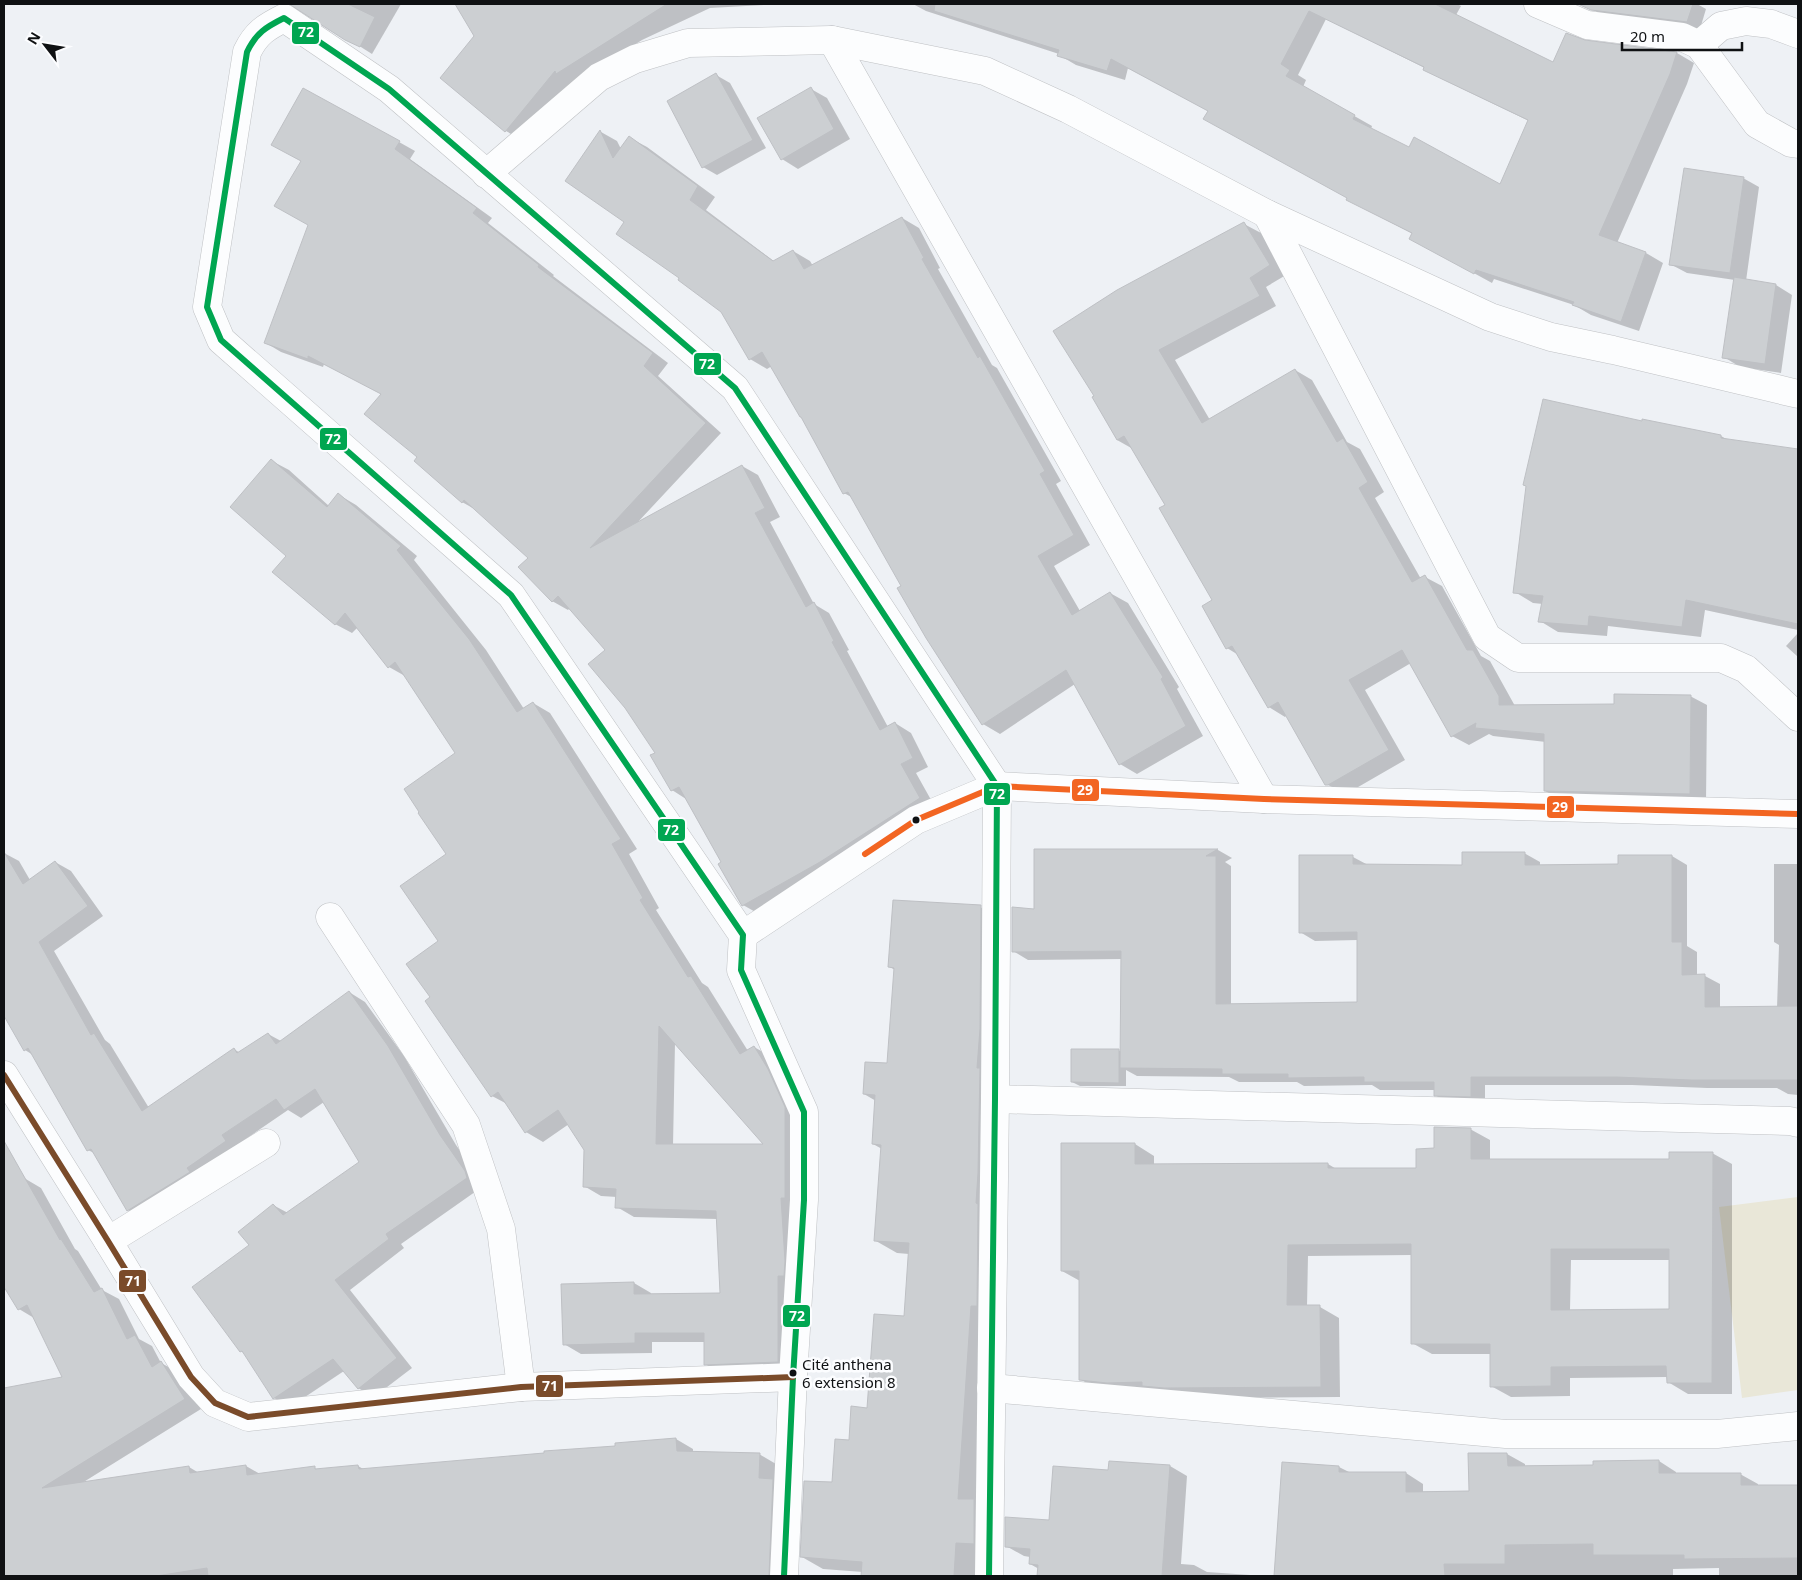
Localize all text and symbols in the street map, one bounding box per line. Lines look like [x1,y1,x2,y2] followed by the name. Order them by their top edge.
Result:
[20,20,70,70] north arrow
[1622,20,1742,52] scale bar
[291,21,320,45] line badge: 72
[298,22,314,41] text: 72
[1630,26,1665,46] text: 20 m
[22,28,45,48] text: N
[693,352,722,376] line badge: 72
[699,354,715,373] text: 72
[319,427,348,451] line badge: 72
[325,429,341,448] text: 72
[1071,778,1100,802] line badge: 29
[1077,780,1093,799] text: 29
[983,782,1011,806] line badge: 72
[989,784,1005,803] text: 72
[1546,795,1575,819] line badge: 29
[1552,797,1568,816] text: 29
[911,815,921,825] unlabelled marker
[657,818,686,842] line badge: 72
[663,820,679,839] text: 72
[118,1269,147,1293] line badge: 71
[125,1271,141,1290] text: 71
[782,1304,811,1328] line badge: 72
[789,1306,805,1325] text: 72
[802,1354,896,1392] place label: Cité anthena 6 extension 8
[788,1368,798,1378] marker: Cité anthena 6 extension 8
[535,1374,564,1398] line badge: 71
[542,1376,558,1395] text: 71

